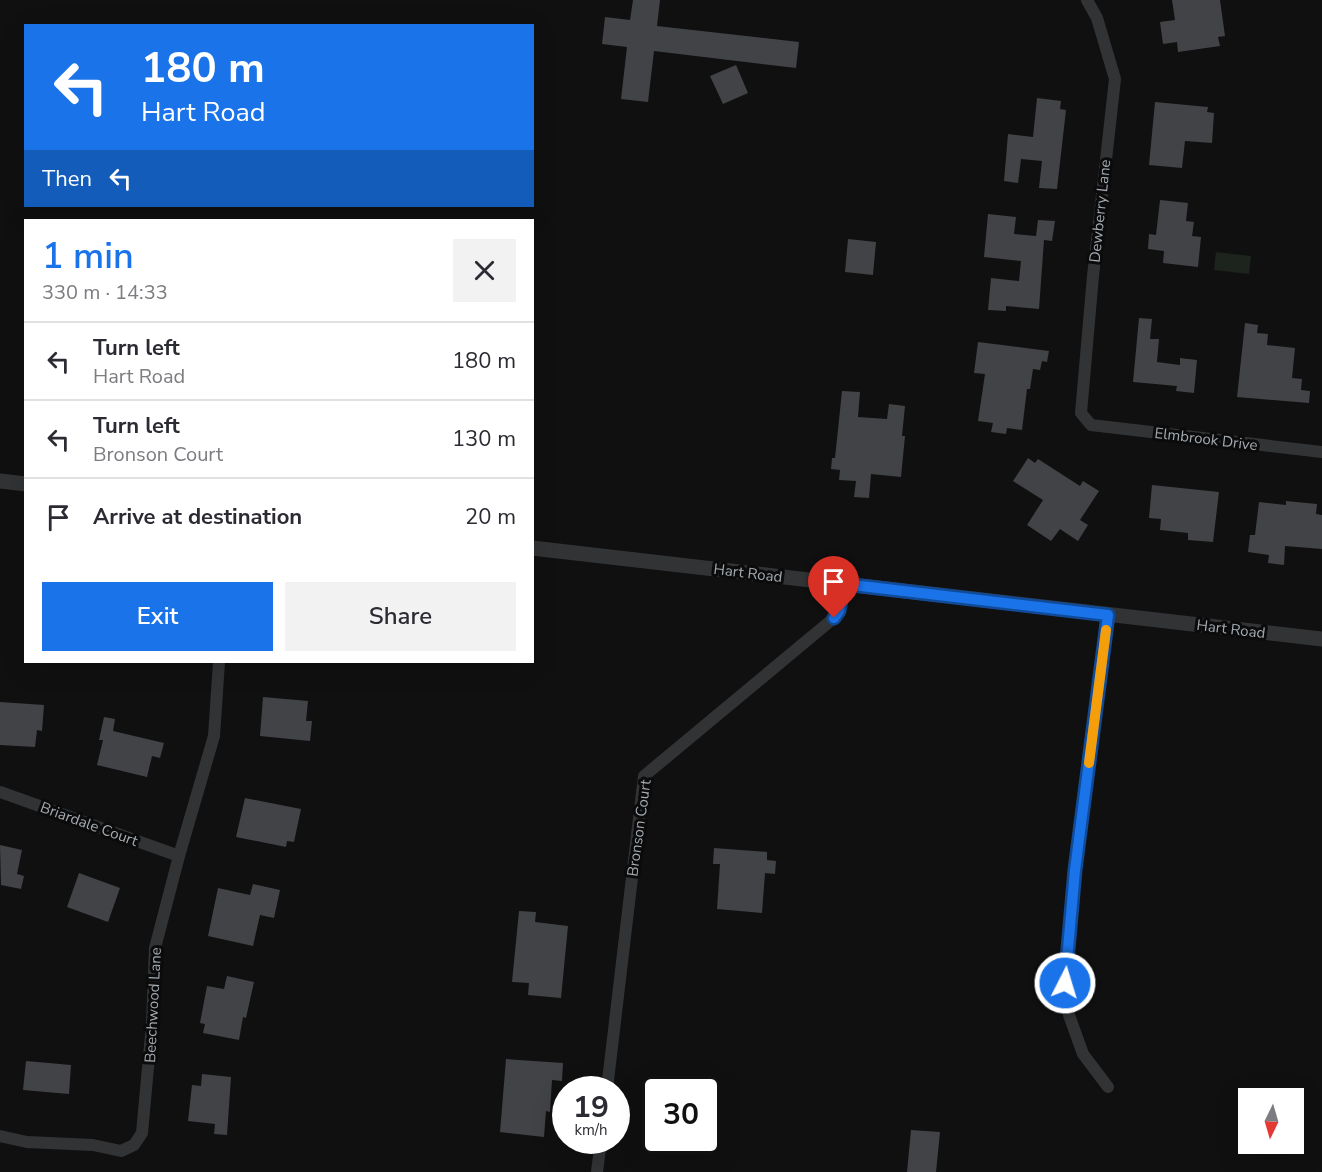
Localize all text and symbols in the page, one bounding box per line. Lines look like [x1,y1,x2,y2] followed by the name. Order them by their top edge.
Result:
[141,40,265,97] text: 180 m
[42,48,120,126] icon: left
[141,94,265,131] text: Hart Road
[1085,158,1115,264] street label: Dewberry Lane
[104,162,137,195] icon: left
[42,164,92,194] text: Then
[42,232,134,281] text: 1 min
[453,239,516,302] button: close
[42,279,168,306] text: 330 m · 14:33
[93,333,180,363] text: Turn left
[42,345,75,378] icon: left
[452,346,516,376] text: 180 m
[93,363,185,390] text: Hart Road
[93,411,180,441] text: Turn left
[42,423,75,456] icon: left
[1153,423,1259,455] street label: Elmbrook Drive
[452,424,516,454] text: 130 m
[93,441,223,468] text: Bronson Court
[42,501,75,534] icon: arrive
[93,502,302,532] text: Arrive at destination
[465,502,516,532] text: 20 m
[808,556,859,618] pin
[712,559,784,587] street label: Hart Road
[817,565,850,598] icon: arrive
[42,582,273,651] button: Exit
[285,582,516,651] button: Share
[1195,615,1267,643] street label: Hart Road
[622,778,656,878] street label: Bronson Court
[37,797,141,851] street label: Briardale Court
[140,947,166,1063] street label: Beechwood Lane
[1033,951,1097,1015] position arrow
[642,1076,720,1154] speed limit sign: 30
[573,1087,609,1128] text: 19
[1238,1088,1304,1154] north arrow
[1238,1088,1304,1154] map controls
[574,1120,608,1140] text: km/h

